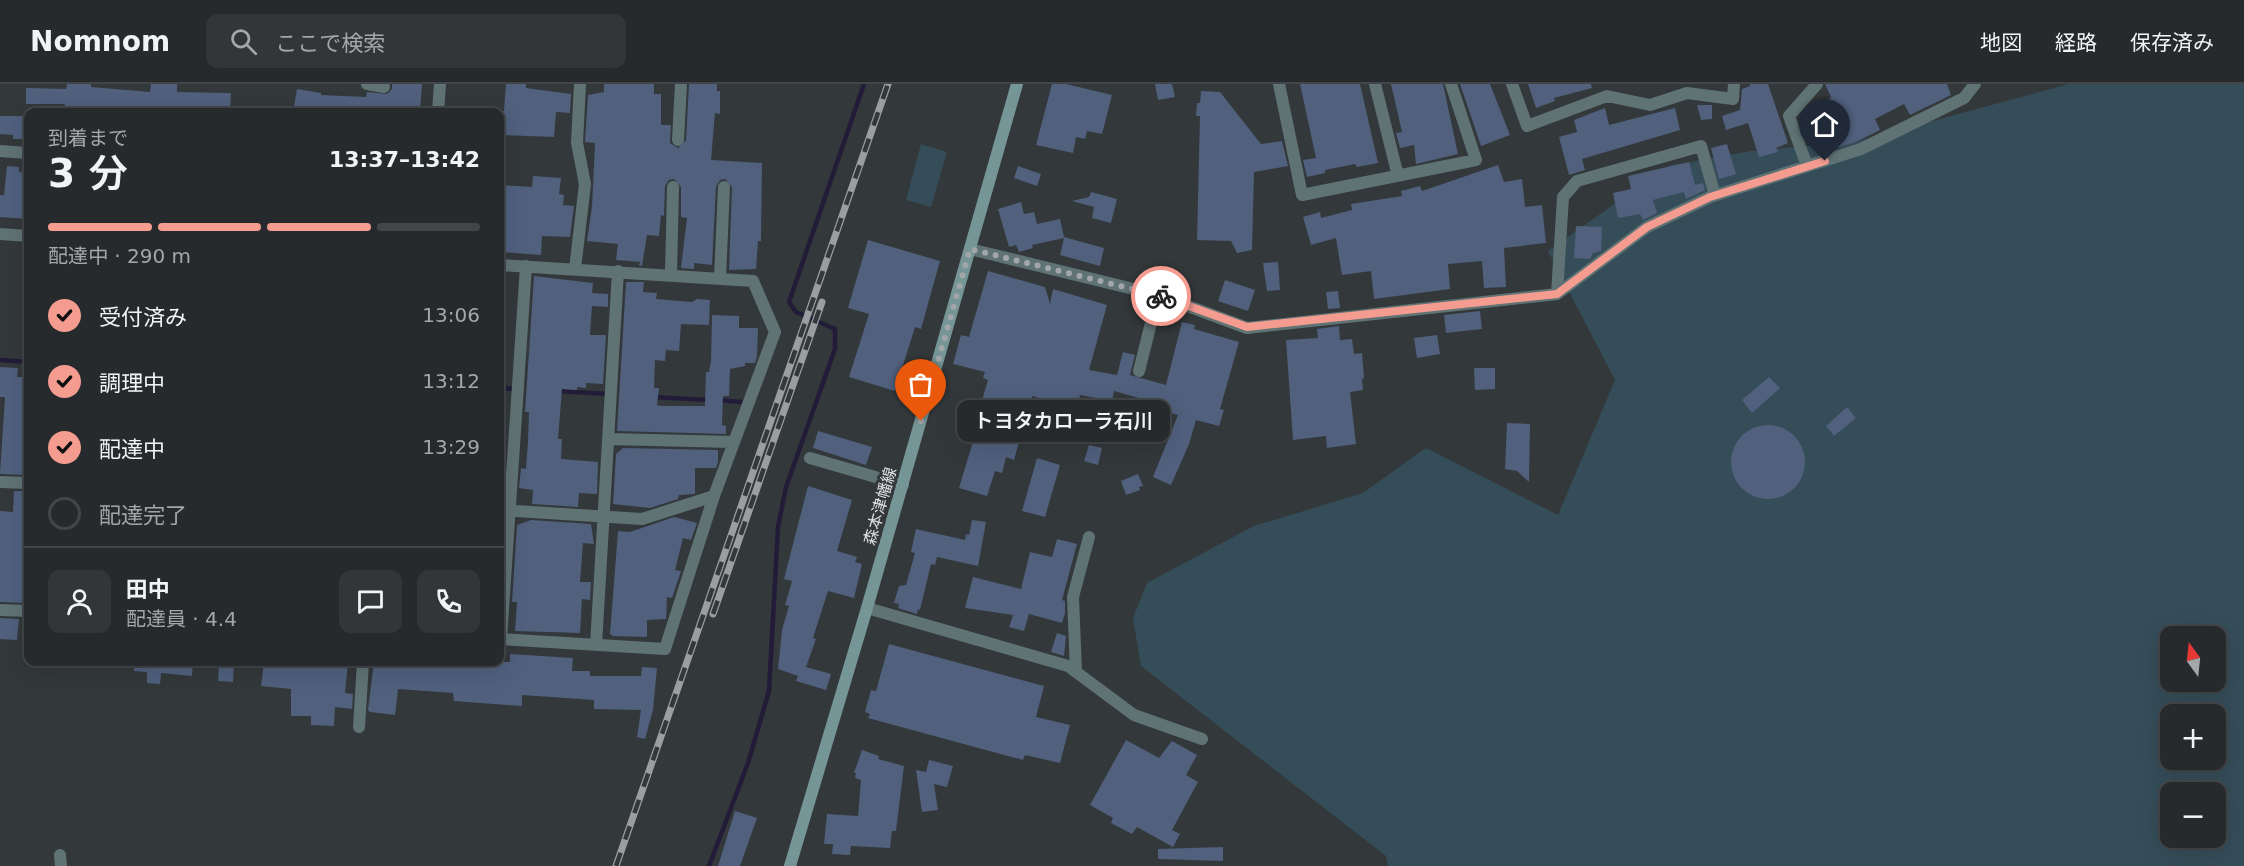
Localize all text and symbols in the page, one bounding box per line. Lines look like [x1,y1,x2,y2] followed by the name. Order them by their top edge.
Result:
[206,14,626,68] search box
[30,25,170,58] text: Nomnom
[227,25,260,58] icon: search
[275,31,385,56] text: ここで検索
[1980,31,2022,55] text: 地図
[2055,31,2097,55] text: 経路
[2130,31,2214,55] text: 保存済み
[1799,99,1850,161] pin
[1808,108,1841,141] icon: home
[48,126,128,150] text: 到着まで
[329,147,480,172] text: 13:37–13:42
[48,151,128,196] text: 3 分
[48,244,191,268] text: 配達中 · 290 m
[1131,266,1191,326] courier
[1145,280,1178,313] icon: bike
[48,299,81,332] icon: check
[422,303,480,327] text: 13:06
[99,305,187,330] text: 受付済み
[895,359,946,421] pin
[48,365,81,398] icon: check
[904,368,937,401] icon: bag
[422,369,480,393] text: 13:12
[99,371,165,396] text: 調理中
[957,400,1170,442] callout: トヨタカローラ石川
[974,409,1154,433] text: トヨタカローラ石川
[48,431,81,464] icon: check
[422,435,480,459] text: 13:29
[99,437,165,462] text: 配達中
[860,465,900,547] street label: 森本津幡線
[99,503,187,528] text: 配達完了
[48,570,111,633] button: person
[339,570,402,633] button: chat
[417,570,480,633] button: phone
[126,577,170,602] text: 田中
[126,607,237,631] text: 配達員 · 4.4
[2160,626,2226,692] north arrow
[2160,626,2226,848] map controls
[2160,704,2226,770] button: +
[2160,782,2226,848] button: −

